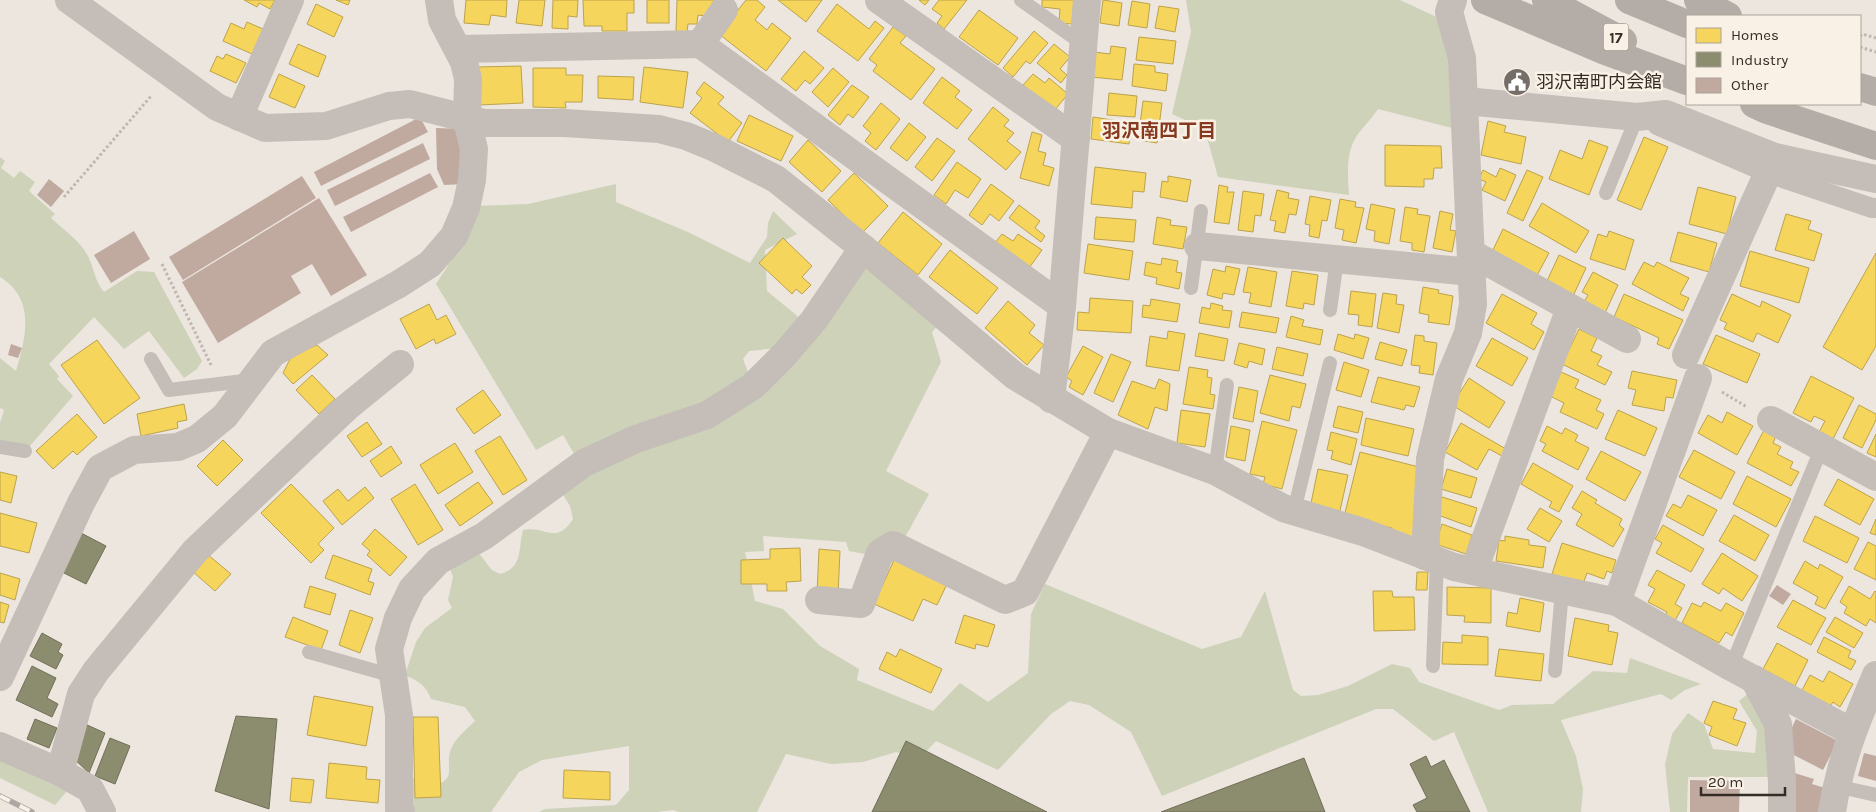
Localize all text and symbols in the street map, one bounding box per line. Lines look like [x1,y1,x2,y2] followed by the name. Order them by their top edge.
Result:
[1686,15,1861,105] legend
[1604,24,1628,51] road number: 17
[1731,26,1779,44] text: Homes
[1731,51,1788,69] text: Industry
[1502,67,1532,97] public building icon: 羽沢南町内会館
[1536,71,1662,93] place label: 羽沢南町内会館
[1731,76,1769,94] text: Other
[1102,120,1216,142] district label: 羽沢南四丁目
[1701,764,1785,796] scale bar
[1708,773,1743,791] text: 20 m

